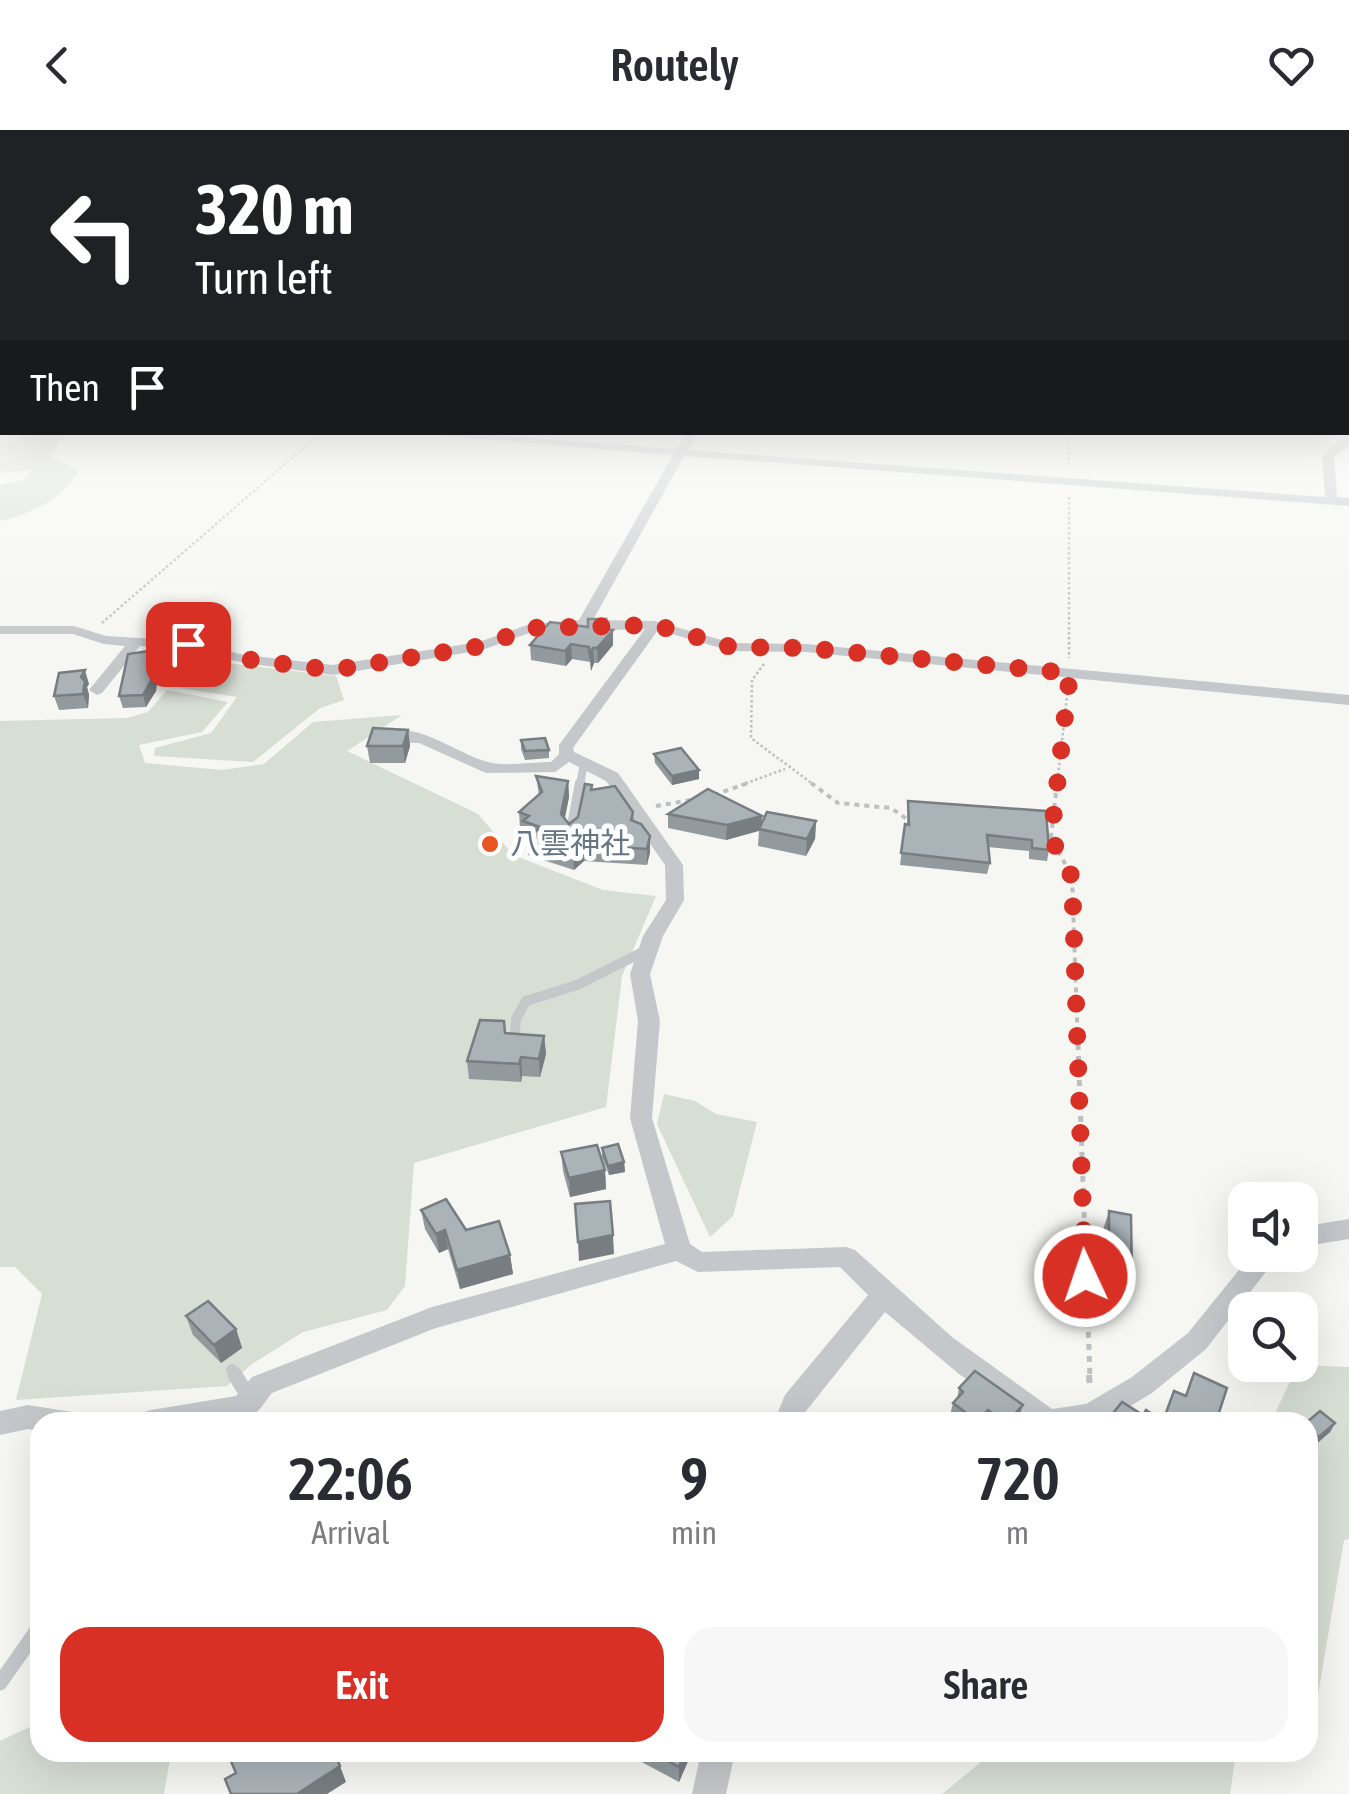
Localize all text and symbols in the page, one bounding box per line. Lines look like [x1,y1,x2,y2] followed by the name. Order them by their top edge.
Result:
[30,38,85,93] icon: back
[1264,38,1319,93] icon: heart
[610,39,739,91] text: Routely
[195,169,354,249] text: 320 m
[30,170,160,300] icon: left
[195,252,333,304] text: Turn left
[120,360,175,415] icon: arrive
[30,366,100,409] text: Then
[146,602,231,687] pin
[161,617,216,672] icon: arrive
[510,826,630,860] place label: 八雲神社
[479,833,501,855] marker: 八雲神社
[1228,1182,1318,1382] map controls
[1228,1182,1318,1272] button: sound
[1033,1224,1137,1328] position arrow
[1228,1292,1318,1382] button: search
[288,1444,413,1513] text: 22:06
[680,1444,708,1513] text: 9
[975,1444,1060,1513] text: 720
[311,1514,390,1551] text: Arrival
[671,1514,717,1551] text: min
[1006,1514,1029,1551] text: m
[60,1627,664,1742] button: Exit
[684,1627,1288,1742] button: Share

